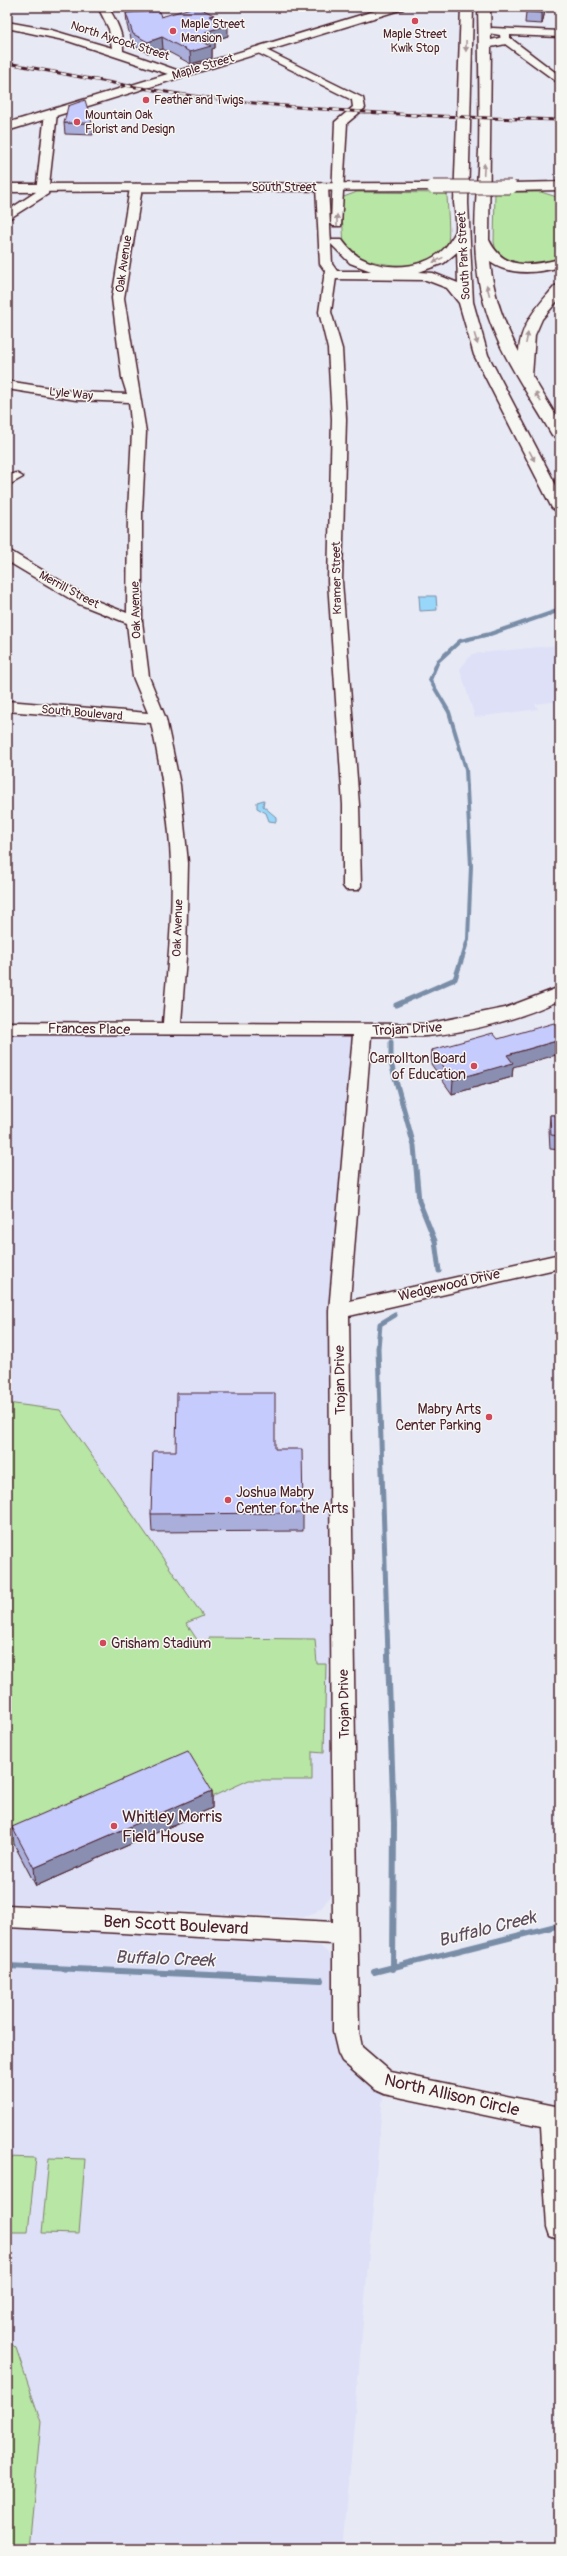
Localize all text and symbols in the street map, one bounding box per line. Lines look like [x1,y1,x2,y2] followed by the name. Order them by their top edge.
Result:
[410,16,420,26] marker: Maple Street Kwik Stop
[181,17,245,46] place label: Maple Street Mansion
[69,18,172,64] street label: North Aycock Street
[168,26,178,36] marker: Maple Street Mansion
[383,27,447,56] place label: Maple Street Kwik Stop
[463,40,470,52] one-way arrow
[170,50,236,84] street label: Maple Street
[154,93,244,108] place label: Feather and Twigs
[141,95,151,105] marker: Feather and Twigs
[85,108,175,137] place label: Mountain Oak Florist and Design
[72,117,82,127] marker: Mountain Oak Florist and Design
[480,163,487,175] one-way arrow
[251,180,317,195] street label: South Street
[454,211,474,301] street label: South Park Street
[333,214,340,226] one-way arrow
[113,234,135,294] street label: Oak Avenue
[433,257,444,263] one-way arrow
[485,284,491,296] one-way arrow
[524,332,530,344] one-way arrow
[473,334,479,346] one-way arrow
[48,384,94,404] street label: Lyle Way
[534,391,541,403] one-way arrow
[529,450,536,462] one-way arrow
[329,541,345,615] street label: Kramer Street
[36,568,102,612] street label: Merrill Street
[127,581,145,639] street label: Oak Avenue
[41,702,123,724] street label: South Boulevard
[169,899,187,957] street label: Oak Avenue
[372,1019,442,1039] street label: Trojan Drive
[48,1020,130,1038] street label: Frances Place
[369,1050,466,1083] place label: Carrollton Board of Education
[469,1061,479,1071] marker: Carrollton Board of Education
[396,1265,502,1305] street label: Wedgewood Drive
[331,1345,349,1415] street label: Trojan Drive
[396,1401,482,1434] place label: Mabry Arts Center Parking
[484,1412,494,1422] marker: Mabry Arts Center Parking
[236,1484,349,1517] place label: Joshua Mabry Center for the Arts
[223,1495,233,1505] marker: Joshua Mabry Center for the Arts
[111,1635,211,1652] place label: Grisham Stadium
[98,1638,108,1648] marker: Grisham Stadium
[335,1669,353,1739] street label: Trojan Drive
[122,1806,222,1847] place label: Whitley Morris Field House
[109,1821,119,1831] marker: Whitley Morris Field House
[436,1905,540,1952] water label: Buffalo Creek
[103,1911,249,1939] street label: Ben Scott Boulevard
[115,1946,217,1972] water label: Buffalo Creek
[382,2069,522,2121] street label: North Allison Circle

